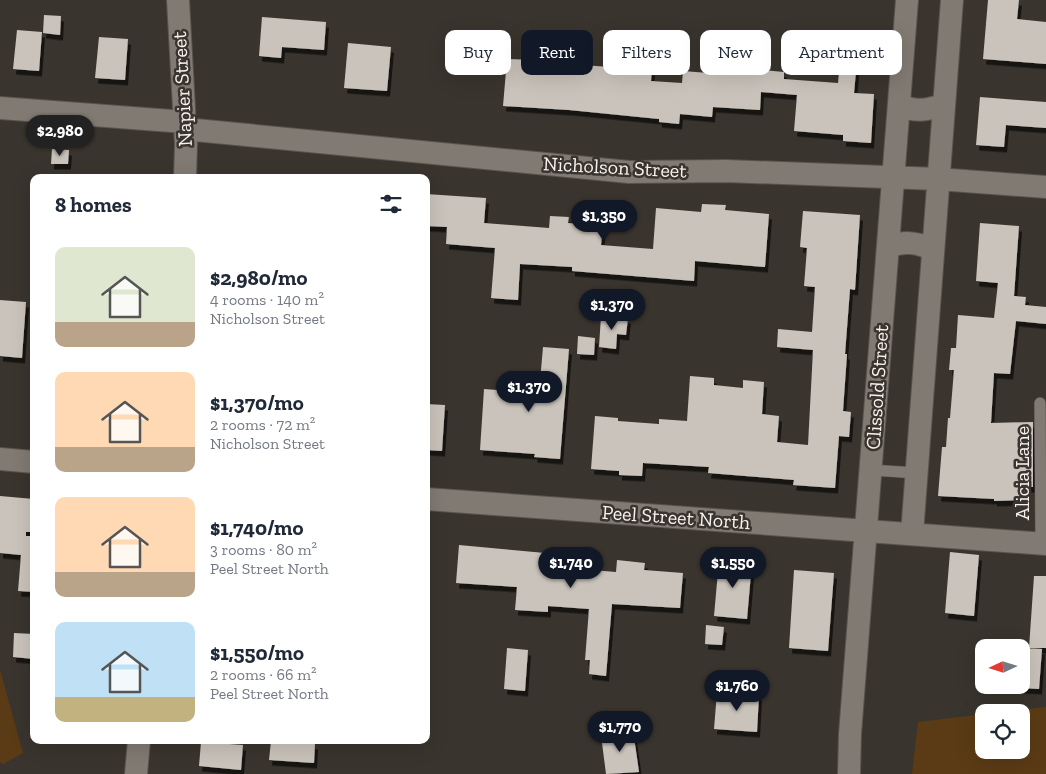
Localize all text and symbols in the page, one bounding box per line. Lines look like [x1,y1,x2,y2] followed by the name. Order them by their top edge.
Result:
[167,30,197,147] street label: Napier Street
[445,30,511,75] chip: Buy
[521,30,593,75] chip: Rent
[603,30,690,75] chip: Filters
[700,30,771,75] chip: New
[781,30,902,75] chip: Apartment
[19,114,101,157] pin: $2,980
[37,121,83,140] text: $2,980
[543,151,688,183] street label: Nicholson Street
[377,190,405,218] icon: filters
[55,192,132,217] text: 8 homes
[563,200,645,242] pin: $1,350
[582,206,626,225] text: $1,350
[210,265,307,290] text: $2,980/mo
[95,267,155,327] icon: home
[571,288,653,331] pin: $1,370
[210,290,324,309] text: 4 rooms · 140 m²
[590,295,634,314] text: $1,370
[210,309,325,328] text: Nicholson Street
[861,323,893,450] street label: Clissold Street
[488,370,570,413] pin: $1,370
[507,377,551,396] text: $1,370
[210,390,304,415] text: $1,370/mo
[95,392,155,452] icon: home
[210,415,315,434] text: 2 rooms · 72 m²
[1010,426,1034,520] street label: Alicia Lane
[210,434,325,453] text: Nicholson Street
[601,500,752,534] street label: Peel Street North
[210,515,303,540] text: $1,740/mo
[95,517,155,577] icon: home
[210,540,317,559] text: 3 rooms · 80 m²
[530,546,612,589] pin: $1,740
[692,546,774,589] pin: $1,550
[549,553,593,572] text: $1,740
[711,553,755,572] text: $1,550
[210,559,329,578] text: Peel Street North
[975,639,1030,694] north arrow
[975,639,1030,759] map controls
[210,640,304,665] text: $1,550/mo
[95,642,155,702] icon: home
[210,665,317,684] text: 2 rooms · 66 m²
[696,670,778,712] pin: $1,760
[715,676,759,695] text: $1,760
[210,684,329,703] text: Peel Street North
[975,704,1030,759] button: locate
[579,710,661,753] pin: $1,770
[599,717,641,736] text: $1,770

